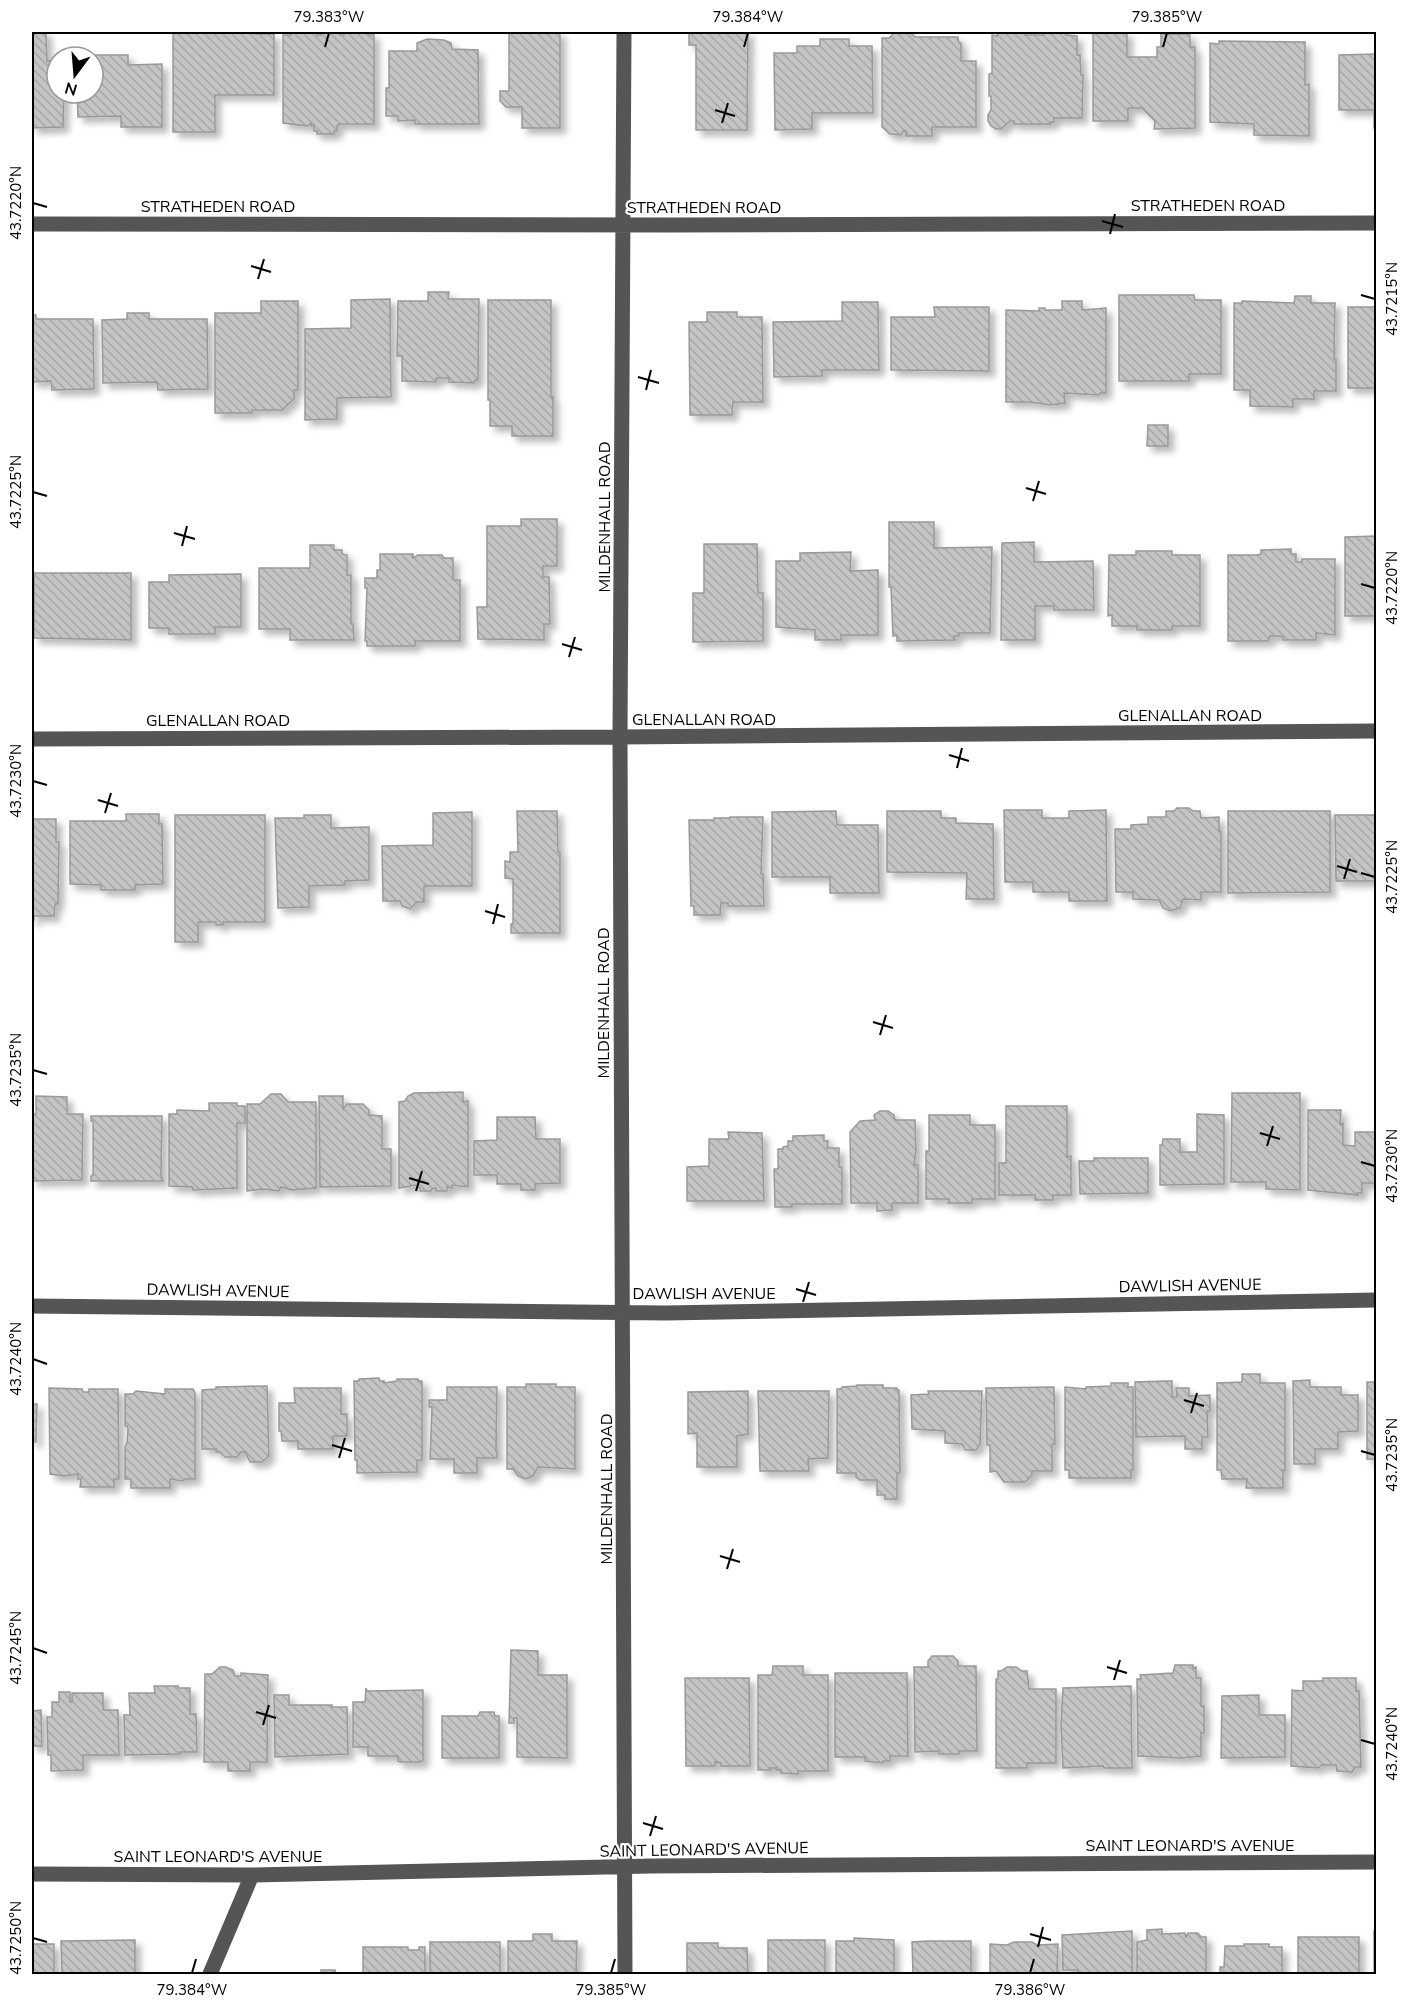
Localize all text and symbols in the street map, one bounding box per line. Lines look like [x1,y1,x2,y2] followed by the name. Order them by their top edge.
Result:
[294,7,365,27] text: 79.383°W
[713,7,784,27] text: 79.384°W
[1132,7,1203,27] text: 79.385°W
[45,45,105,105] north arrow
[62,76,80,101] text: N
[6,166,26,240] text: 43.7220°N
[1131,195,1285,217] street label: STRATHEDEN ROAD
[141,196,295,218] street label: STRATHEDEN ROAD
[627,197,781,219] street label: STRATHEDEN ROAD
[1382,262,1402,336] text: 43.7215°N
[594,441,616,593] street label: MILDENHALL ROAD
[6,455,26,529] text: 43.7225°N
[1382,551,1402,625] text: 43.7220°N
[1118,705,1262,727] street label: GLENALLAN ROAD
[632,709,776,731] street label: GLENALLAN ROAD
[146,710,290,732] street label: GLENALLAN ROAD
[6,744,26,818] text: 43.7230°N
[1382,840,1402,914] text: 43.7225°N
[593,927,615,1079] street label: MILDENHALL ROAD
[6,1033,26,1107] text: 43.7235°N
[1382,1129,1402,1203] text: 43.7230°N
[1118,1274,1262,1298] street label: DAWLISH AVENUE
[146,1279,290,1303] street label: DAWLISH AVENUE
[633,1283,775,1305] street label: DAWLISH AVENUE
[6,1322,26,1396] text: 43.7240°N
[596,1413,618,1565] street label: MILDENHALL ROAD
[1382,1418,1402,1492] text: 43.7235°N
[6,1611,26,1685] text: 43.7245°N
[1382,1707,1402,1781] text: 43.7240°N
[1086,1835,1294,1857] street label: SAINT LEONARD'S AVENUE
[599,1837,809,1863] street label: SAINT LEONARD'S AVENUE
[114,1846,322,1868] street label: SAINT LEONARD'S AVENUE
[6,1901,26,1975] text: 43.7250°N
[157,1980,228,2000] text: 79.384°W
[576,1980,647,2000] text: 79.385°W
[995,1980,1066,2000] text: 79.386°W

